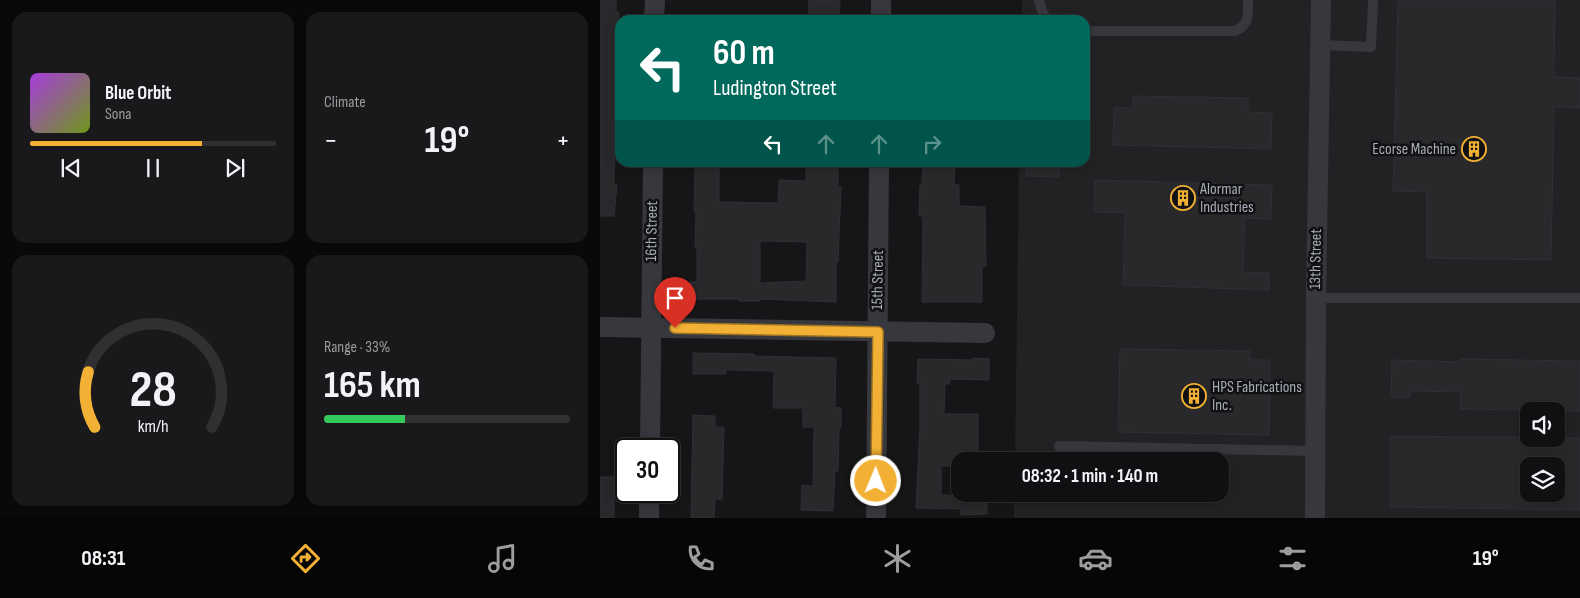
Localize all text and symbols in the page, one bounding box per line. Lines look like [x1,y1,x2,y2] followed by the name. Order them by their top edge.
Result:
[713,32,775,75] text: 60 m
[630,35,695,100] icon: left
[713,75,837,102] text: Ludington Street
[105,82,171,105] text: Blue Orbit
[324,93,366,112] text: Climate
[105,105,132,124] text: Sona
[425,118,469,163] text: 19°
[324,124,338,157] text: −
[556,124,570,157] text: +
[759,130,787,158] icon: left
[812,130,840,158] icon: ahead
[865,130,893,158] icon: ahead
[918,130,946,158] icon: right
[1461,136,1487,162] building icon: Ecorse Machine
[1372,140,1456,159] place label: Ecorse Machine
[57,154,85,182] icon: previous
[139,154,167,182] icon: pause
[221,154,249,182] icon: next
[1199,180,1254,217] place label: Alormar Industries
[1170,185,1196,211] building icon: Alormar Industries
[642,200,662,261] street label: 16th Street
[1306,229,1326,289] street label: 13th Street
[868,250,888,310] street label: 15th Street
[654,277,696,328] pin
[661,284,689,312] icon: arrive
[324,338,390,357] text: Range · 33%
[129,359,177,422] text: 28
[324,363,421,408] text: 165 km
[1212,378,1302,415] place label: HPS Fabrications Inc.
[1181,383,1207,409] building icon: HPS Fabrications Inc.
[1520,402,1565,502] map controls
[1520,402,1565,447] button: sound
[138,416,168,437] text: km/h
[615,438,680,503] speed limit sign: 30
[849,454,901,506] position arrow
[1520,457,1565,502] button: layers
[1022,465,1158,488] text: 08:32 · 1 min · 140 m
[288,541,323,576] icon: directions
[485,541,520,576] icon: music
[683,541,718,576] icon: phone
[880,541,915,576] icon: climate
[1078,541,1113,576] icon: car
[1275,541,1310,576] icon: filters
[81,545,125,572] text: 08:31
[1473,545,1499,572] text: 19°

